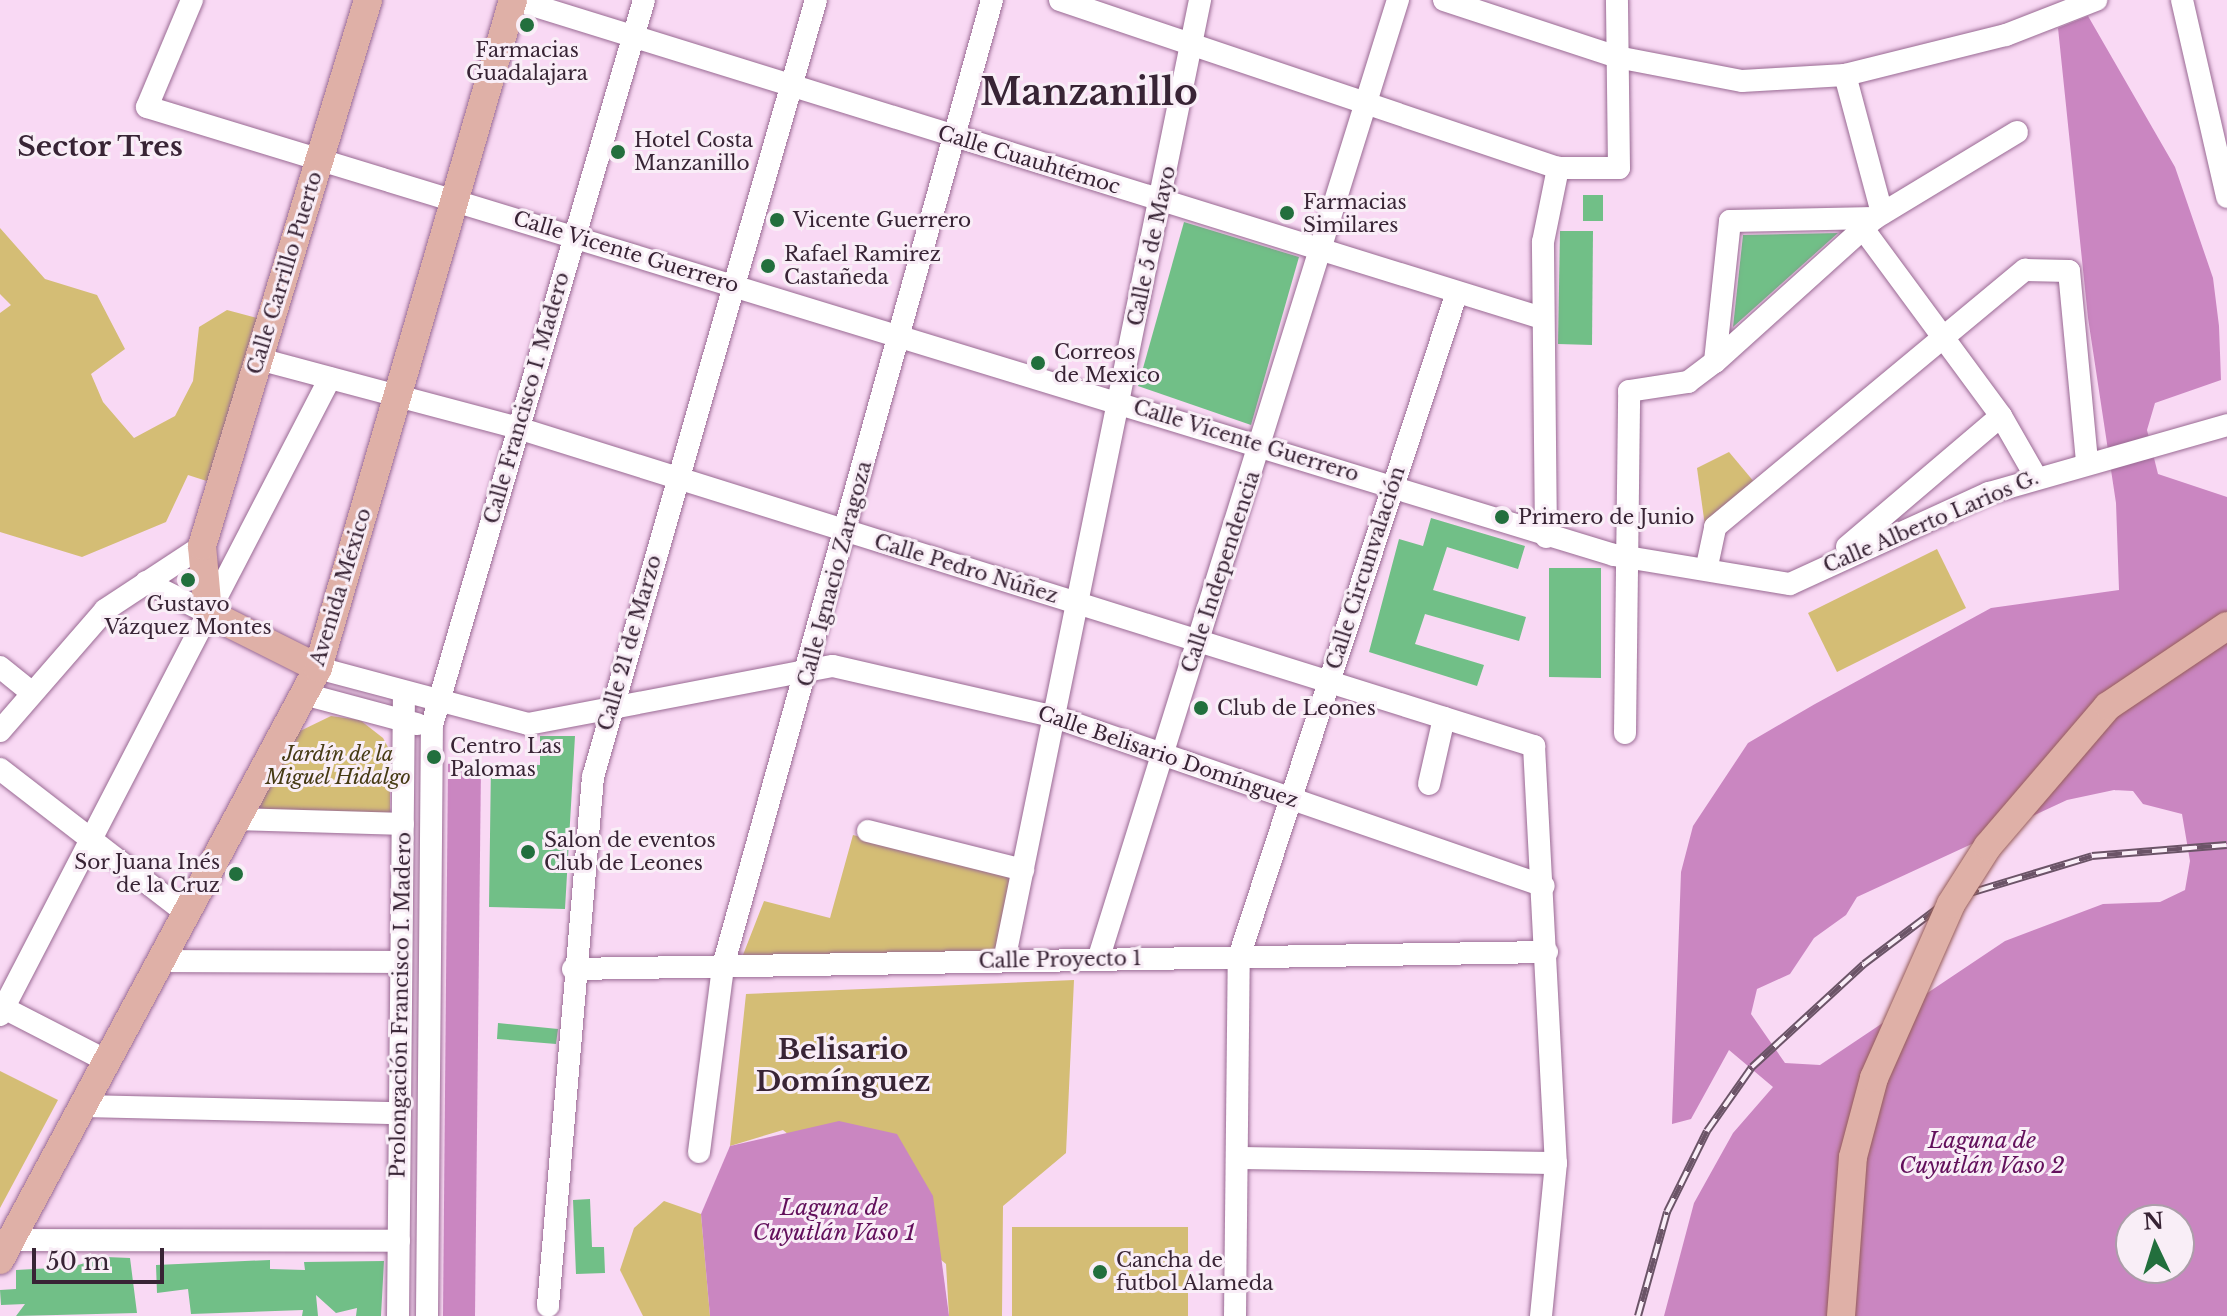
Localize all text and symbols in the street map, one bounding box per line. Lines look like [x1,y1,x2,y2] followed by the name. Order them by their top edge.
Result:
[518,16,536,34] marker: Farmacias Guadalajara
[466,38,588,85] place label: Farmacias Guadalajara
[980,71,1198,115] district label: Manzanillo
[935,121,1123,199] street label: Calle Cuauhtémoc
[634,128,753,175] place label: Hotel Costa Manzanillo
[17,130,183,164] district label: Sector Tres
[609,143,627,161] marker: Hotel Costa Manzanillo
[1123,164,1181,328] street label: Calle 5 de Mayo
[243,169,327,377] street label: Calle Carrillo Puerto
[1303,190,1407,237] place label: Farmacias Similares
[1278,204,1296,222] marker: Farmacias Similares
[510,206,742,298] street label: Calle Vicente Guerrero
[793,208,971,232] place label: Vicente Guerrero
[768,211,786,229] marker: Vicente Guerrero
[784,242,941,289] place label: Rafael Ramirez Castañeda
[759,257,777,275] marker: Rafael Ramirez Castañeda
[480,269,574,527] street label: Calle Francisco I. Madero
[1054,340,1160,387] place label: Correos de Mexico
[1029,354,1047,372] marker: Correos de Mexico
[1130,395,1362,487] street label: Calle Vicente Guerrero
[793,459,877,689] street label: Calle Ignacio Zaragoza
[1322,463,1410,673] street label: Calle Circunvalación
[1819,466,2043,578] street label: Calle Alberto Larios G.
[1177,468,1265,676] street label: Calle Independencia
[306,505,376,669] street label: Avenida México
[1518,505,1694,529] place label: Primero de Junio
[1493,508,1511,526] marker: Primero de Junio
[871,530,1061,608] street label: Calle Pedro Núñez
[593,552,667,734] street label: Calle 21 de Marzo
[179,571,197,589] marker: Gustavo Vázquez Montes
[104,592,272,639] place label: Gustavo Vázquez Montes
[1217,696,1376,720] place label: Club de Leones
[1192,699,1210,717] marker: Club de Leones
[1035,701,1301,813] street label: Calle Belisario Domínguez
[450,734,562,781] place label: Centro Las Palomas
[265,742,411,789] park label: Jardín de la Miguel Hidalgo
[425,748,443,766] marker: Centro Las Palomas
[544,828,716,875] place label: Salon de eventos Club de Leones
[386,832,416,1178] street label: Prolongación Francisco I. Madero
[519,843,537,861] marker: Salon de eventos Club de Leones
[74,850,220,897] place label: Sor Juana Inés de la Cruz
[227,865,245,883] marker: Sor Juana Inés de la Cruz
[978,947,1142,973] street label: Calle Proyecto 1
[756,1033,930,1099] district label: Belisario Domínguez
[1899,1127,2065,1178] water label: Laguna de Cuyutlán Vaso 2
[753,1194,915,1246] water label: Laguna de Cuyutlán Vaso 1
[2115,1204,2195,1284] north arrow
[2142,1207,2165,1236] text: N
[36,1232,168,1282] scale bar
[46,1247,109,1276] text: 50 m
[1116,1248,1274,1295] place label: Cancha de futbol Alameda
[1091,1263,1109,1281] marker: Cancha de futbol Alameda

